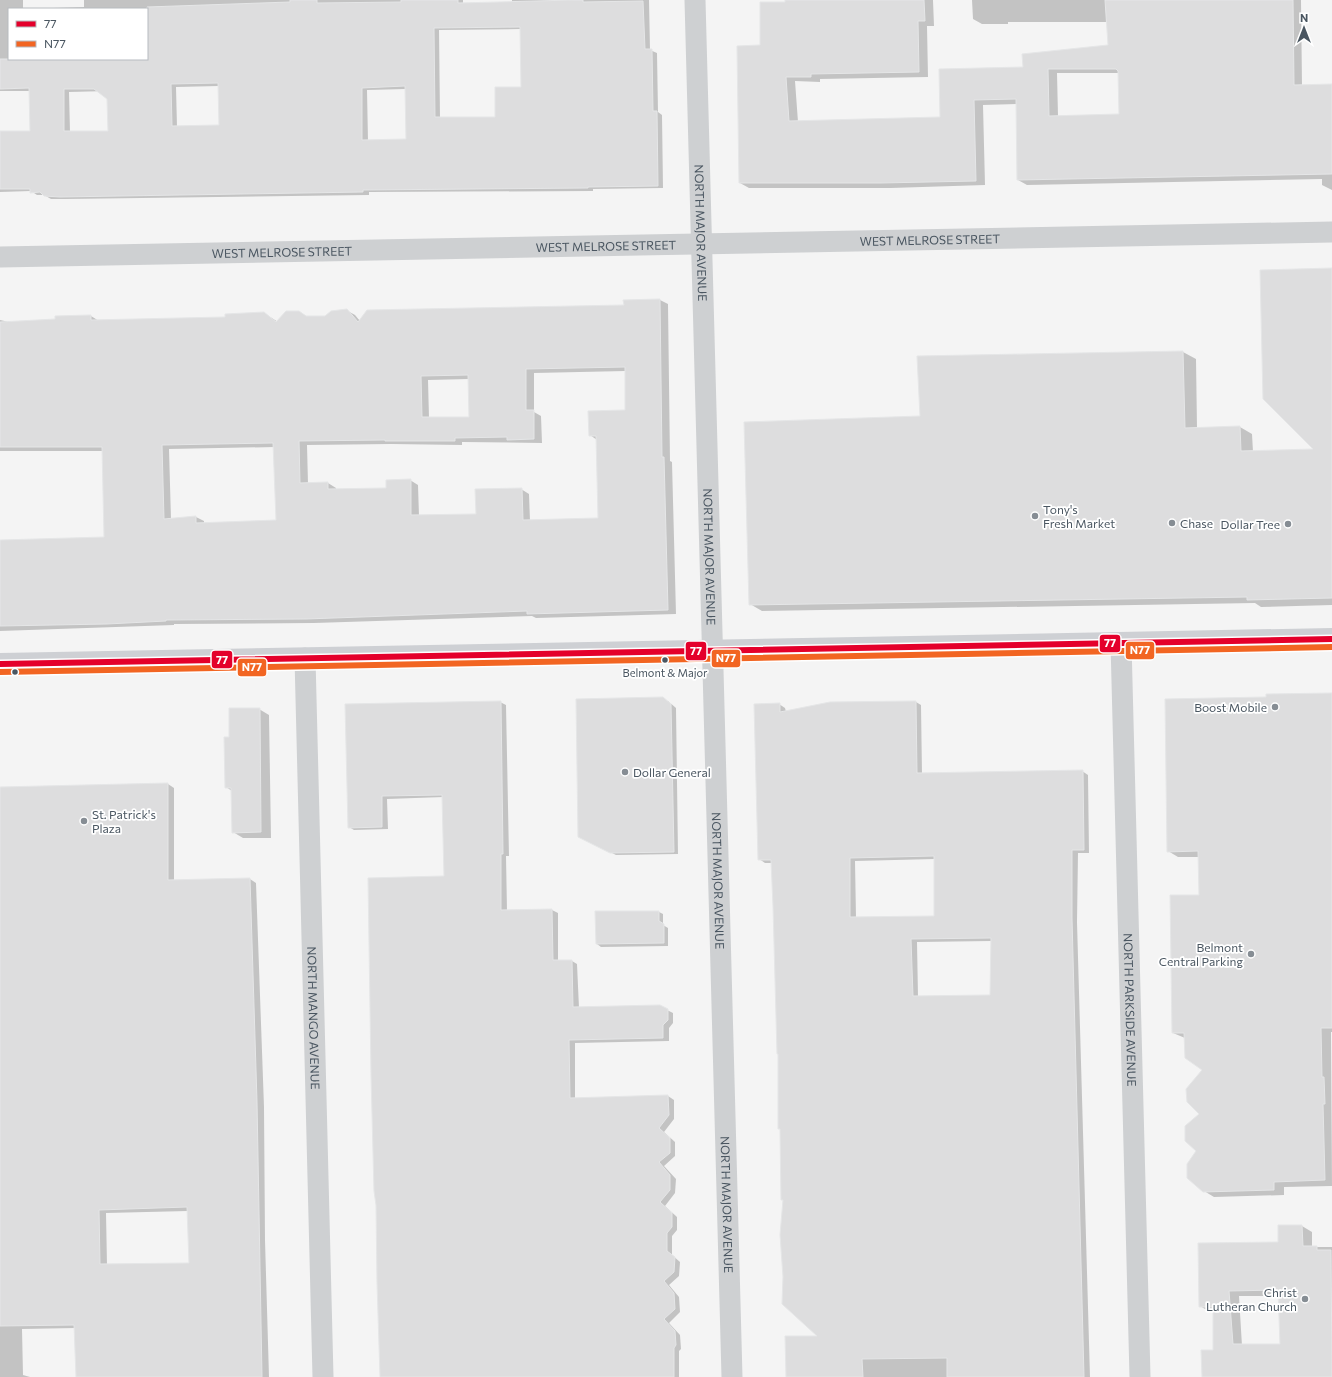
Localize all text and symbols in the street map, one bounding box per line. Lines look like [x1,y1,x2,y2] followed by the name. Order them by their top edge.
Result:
[8,8,148,60] legend
[1284,8,1324,48] north arrow
[1300,11,1308,24] text: N
[44,16,57,30] text: 77
[44,36,66,50] text: N77
[692,164,710,302] street label: NORTH MAJOR AVENUE
[859,231,1001,248] street label: WEST MELROSE STREET
[536,237,677,254] street label: WEST MELROSE STREET
[212,243,353,260] street label: WEST MELROSE STREET
[701,488,719,625] street label: NORTH MAJOR AVENUE
[1043,502,1115,530] place label: Tony's Fresh Market
[1030,511,1040,521] marker: Tony's Fresh Market
[1180,516,1213,530] place label: Chase
[1221,517,1280,531] place label: Dollar Tree
[1167,518,1177,528] marker: Chase
[1283,519,1293,529] marker: Dollar Tree
[1099,634,1121,653] line badge: 77
[1104,636,1116,649] text: 77
[685,641,707,661] line badge: 77
[1125,641,1155,660] line badge: N77
[1130,643,1150,656] text: N77
[690,644,702,657] text: 77
[711,649,741,668] line badge: N77
[211,650,233,669] line badge: 77
[716,651,736,664] text: N77
[216,653,228,666] text: 77
[660,655,670,665] marker: Belmont & Major
[237,658,267,677] line badge: N77
[242,660,262,673] text: N77
[623,666,708,679] place label: Belmont & Major
[10,667,20,677] unlabelled marker
[1194,700,1267,714] place label: Boost Mobile
[1270,702,1280,712] marker: Boost Mobile
[633,765,711,779] place label: Dollar General
[620,767,630,777] marker: Dollar General
[92,807,156,835] place label: St. Patrick's Plaza
[710,812,728,949] street label: NORTH MAJOR AVENUE
[79,816,89,826] marker: St. Patrick's Plaza
[1122,933,1139,1087] street label: NORTH PARKSIDE AVENUE
[1159,940,1243,968] place label: Belmont Central Parking
[305,946,323,1090] street label: NORTH MANGO AVENUE
[1246,949,1256,959] marker: Belmont Central Parking
[719,1136,736,1273] street label: NORTH MAJOR AVENUE
[1206,1285,1297,1313] place label: Christ Lutheran Church
[1300,1294,1310,1304] marker: Christ Lutheran Church

